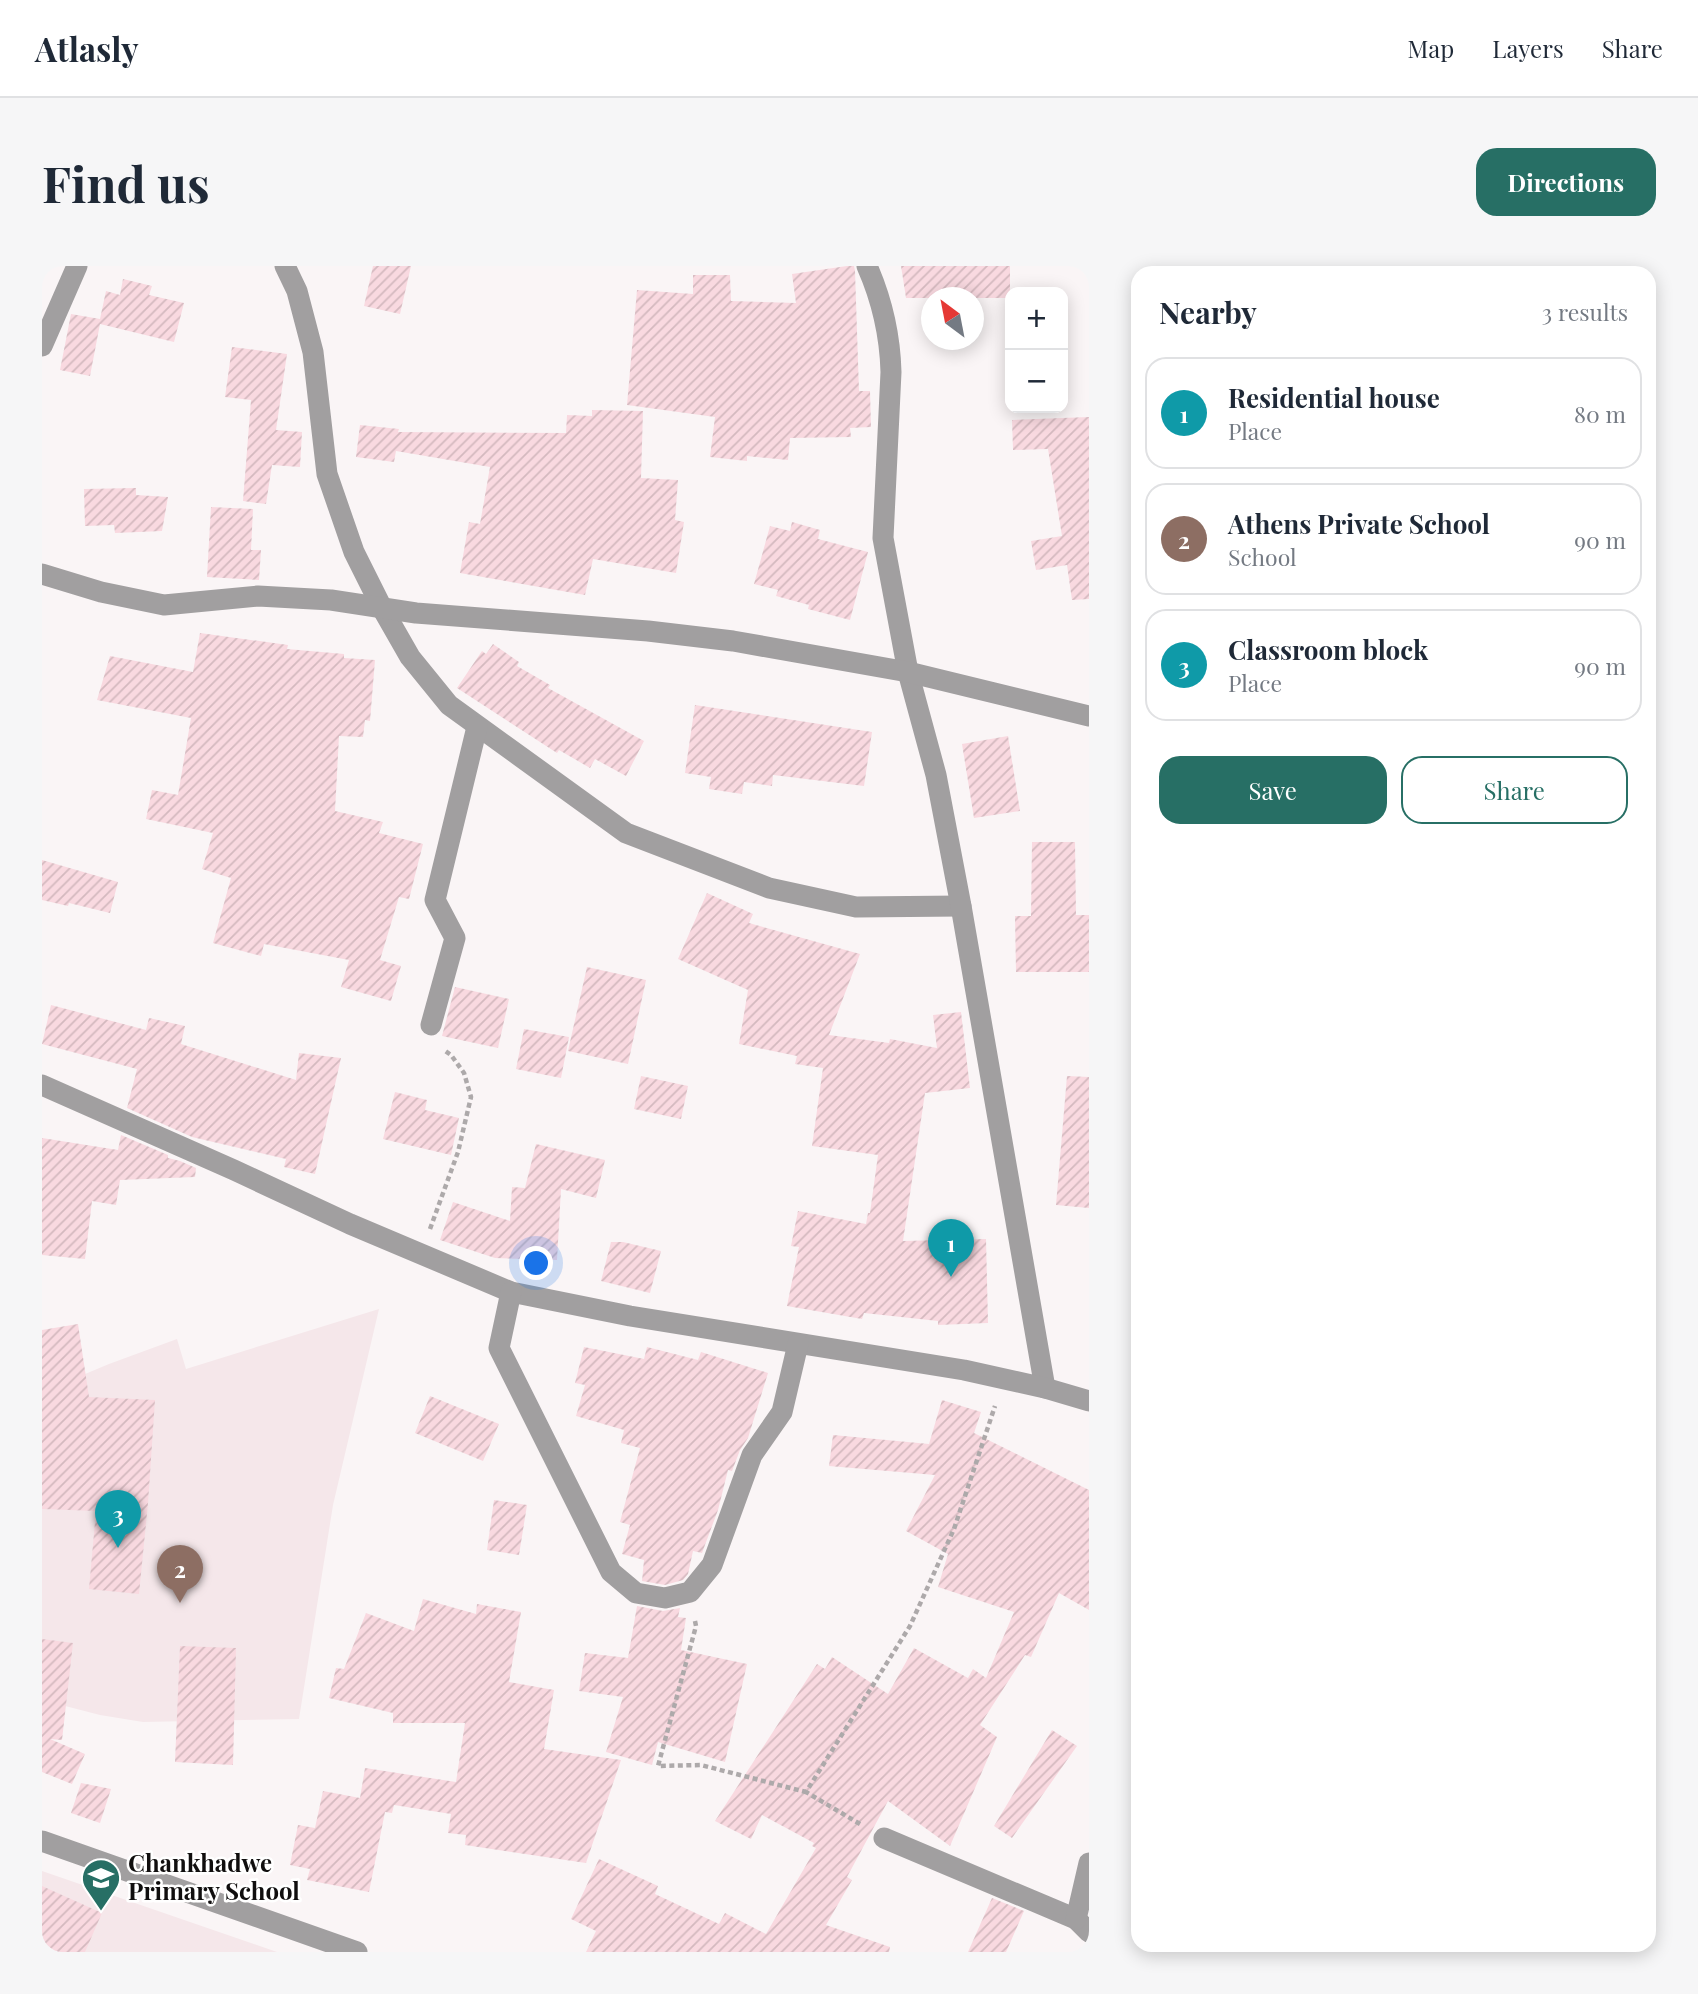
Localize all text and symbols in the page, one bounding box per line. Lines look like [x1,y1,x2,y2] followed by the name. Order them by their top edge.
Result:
[35,26,139,70] text: Atlasly
[1408,32,1454,64] text: Map
[1492,32,1564,64] text: Layers
[1602,32,1663,64] text: Share
[1476,148,1656,216] button: Directions
[42,150,210,215] text: Find us
[921,287,984,350] north arrow
[1005,287,1068,413] map controls
[1005,287,1068,350] button: +
[1159,292,1257,332] text: Nearby
[1542,296,1628,327] text: 3 results
[1005,350,1068,413] button: −
[1228,380,1440,415] text: Residential house
[1180,398,1188,429] text: 1
[1574,398,1626,429] text: 80 m
[1228,415,1282,446] text: Place
[1228,506,1490,541] text: Athens Private School
[1178,524,1190,555] text: 2
[1574,524,1626,555] text: 90 m
[1228,541,1297,572] text: School
[1228,632,1428,667] text: Classroom block
[1178,650,1190,681] text: 3
[1574,650,1626,681] text: 90 m
[1228,667,1282,698] text: Place
[1159,756,1387,824] button: Save
[1401,756,1628,824] button: Share
[928,1219,974,1277] pin: 1
[519,1246,553,1280] your location
[95,1490,141,1548] pin: 3
[157,1545,203,1603] pin: 2
[128,1846,300,1906] place label: Chankhadwe Primary School
[80,1857,122,1912] school or university icon: Chankhadwe Primary School

